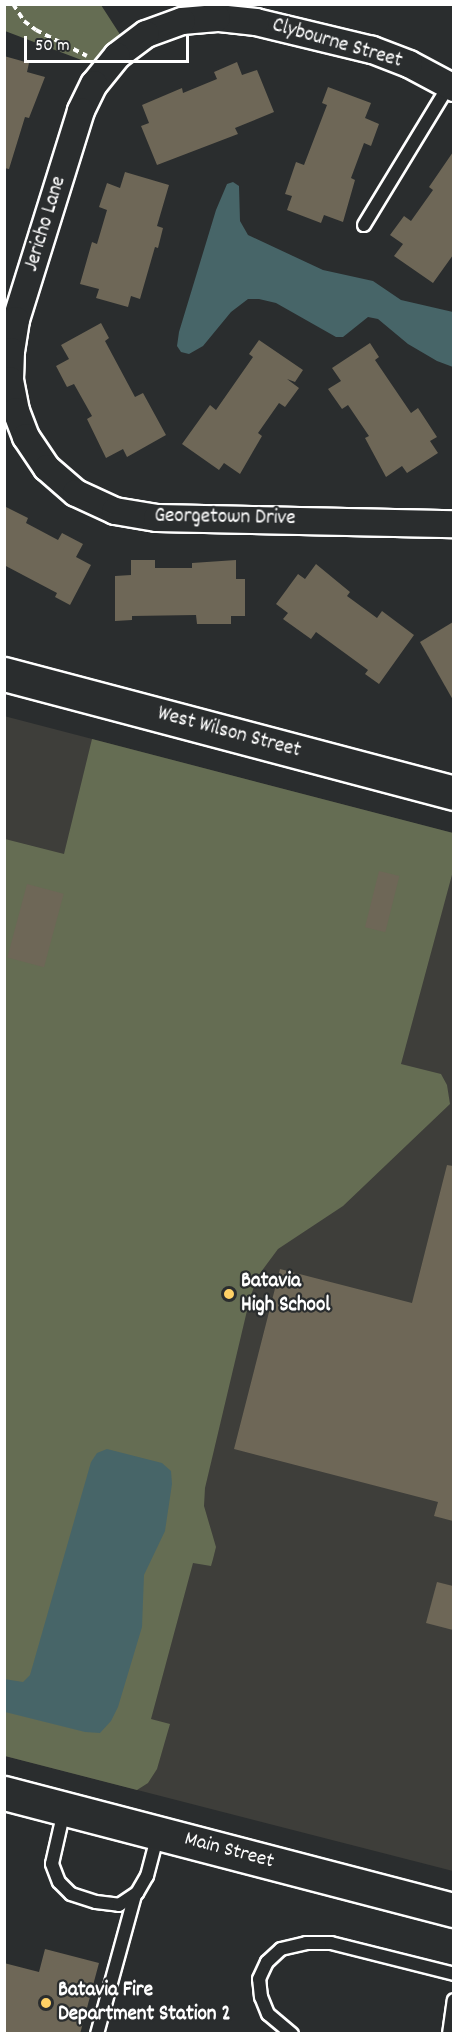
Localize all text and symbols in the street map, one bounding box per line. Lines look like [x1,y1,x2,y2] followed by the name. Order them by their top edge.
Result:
[269,13,405,75] street label: Clybourne Street
[27,24,192,62] scale bar
[35,34,70,59] text: 50 m
[20,173,72,275] street label: Jericho Lane
[154,504,296,532] street label: Georgetown Drive
[155,702,303,764] street label: West Wilson Street
[241,1269,330,1319] place label: Batavia High School
[222,1287,236,1301] marker: Batavia High School
[182,1827,276,1875] street label: Main Street
[58,1978,231,2028] place label: Batavia Fire Department Station 2
[39,1996,53,2010] marker: Batavia Fire Department Station 2

